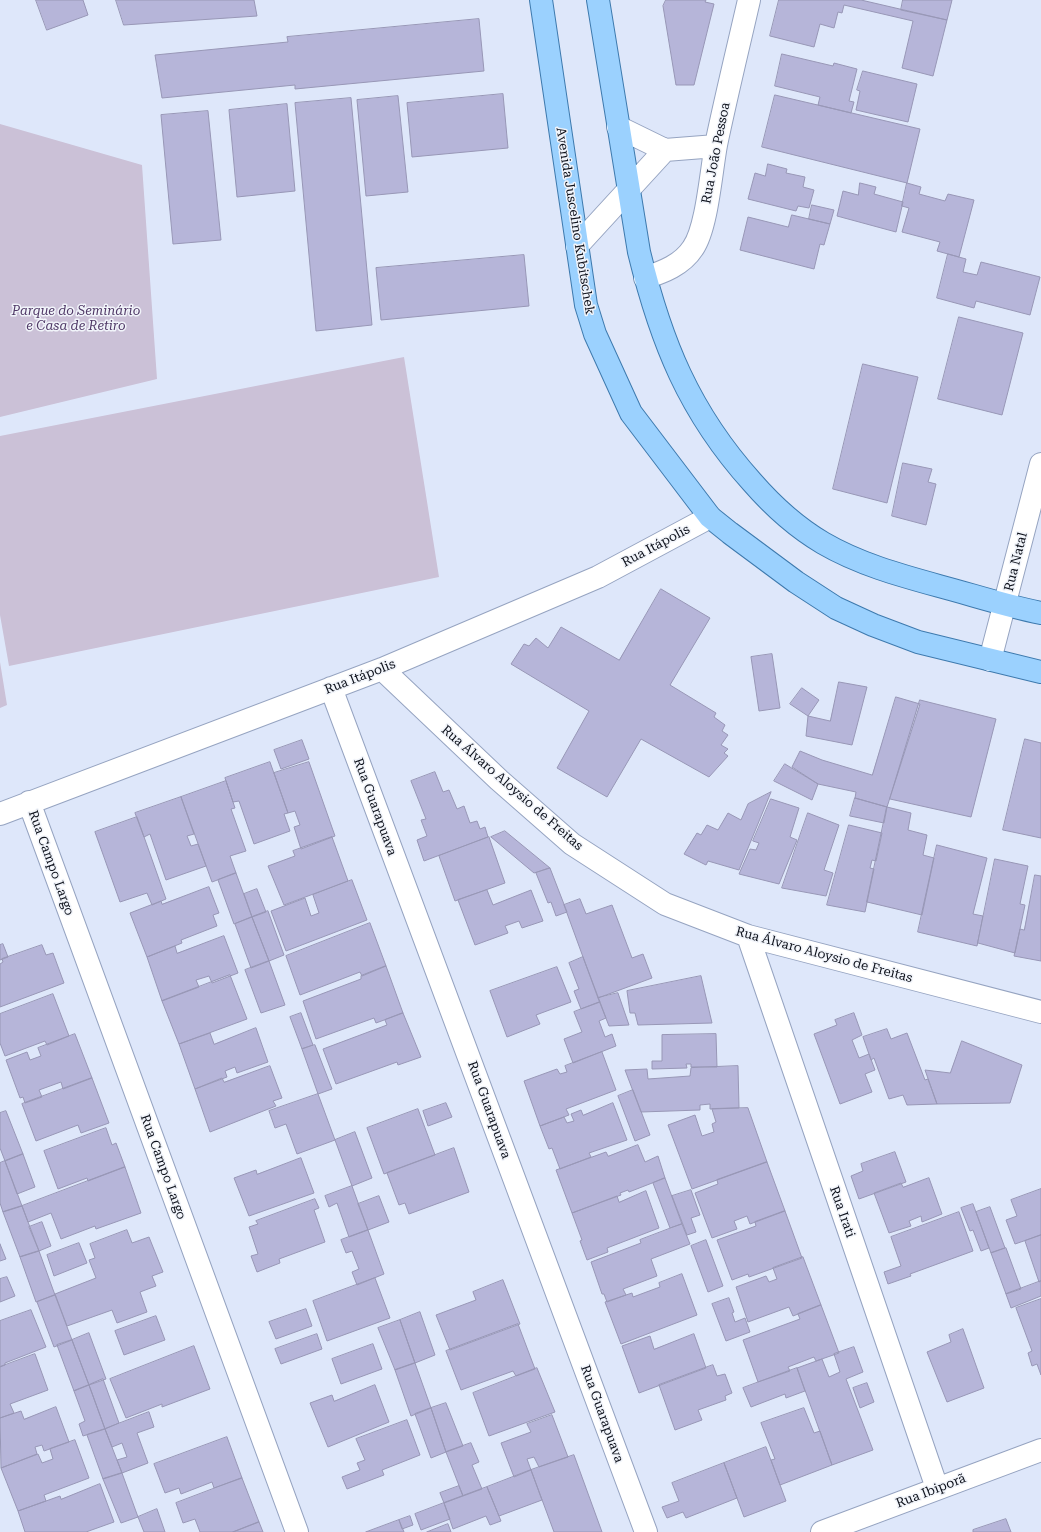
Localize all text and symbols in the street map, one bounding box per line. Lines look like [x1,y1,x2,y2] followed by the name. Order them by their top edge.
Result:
[699,101,733,205] street label: Rua João Pessoa
[552,126,598,316] street label: Avenida Juscelino Kubitschek
[12,303,140,334] park label: Parque do Seminário e Casa de Retiro
[619,522,693,570] street label: Rua Itápolis
[1001,531,1031,593] street label: Rua Natal
[322,656,398,698] street label: Rua Itápolis
[438,722,586,854] street label: Rua Álvaro Aloysio de Freitas
[350,756,400,858] street label: Rua Guarapuava
[25,808,77,918] street label: Rua Campo Largo
[734,924,914,986] street label: Rua Álvaro Aloysio de Freitas
[464,1059,514,1161] street label: Rua Guarapuava
[137,1112,189,1222] street label: Rua Campo Largo
[826,1184,858,1240] street label: Rua Irati
[577,1363,627,1465] street label: Rua Guarapuava
[894,1471,968,1511] street label: Rua Ibiporã

